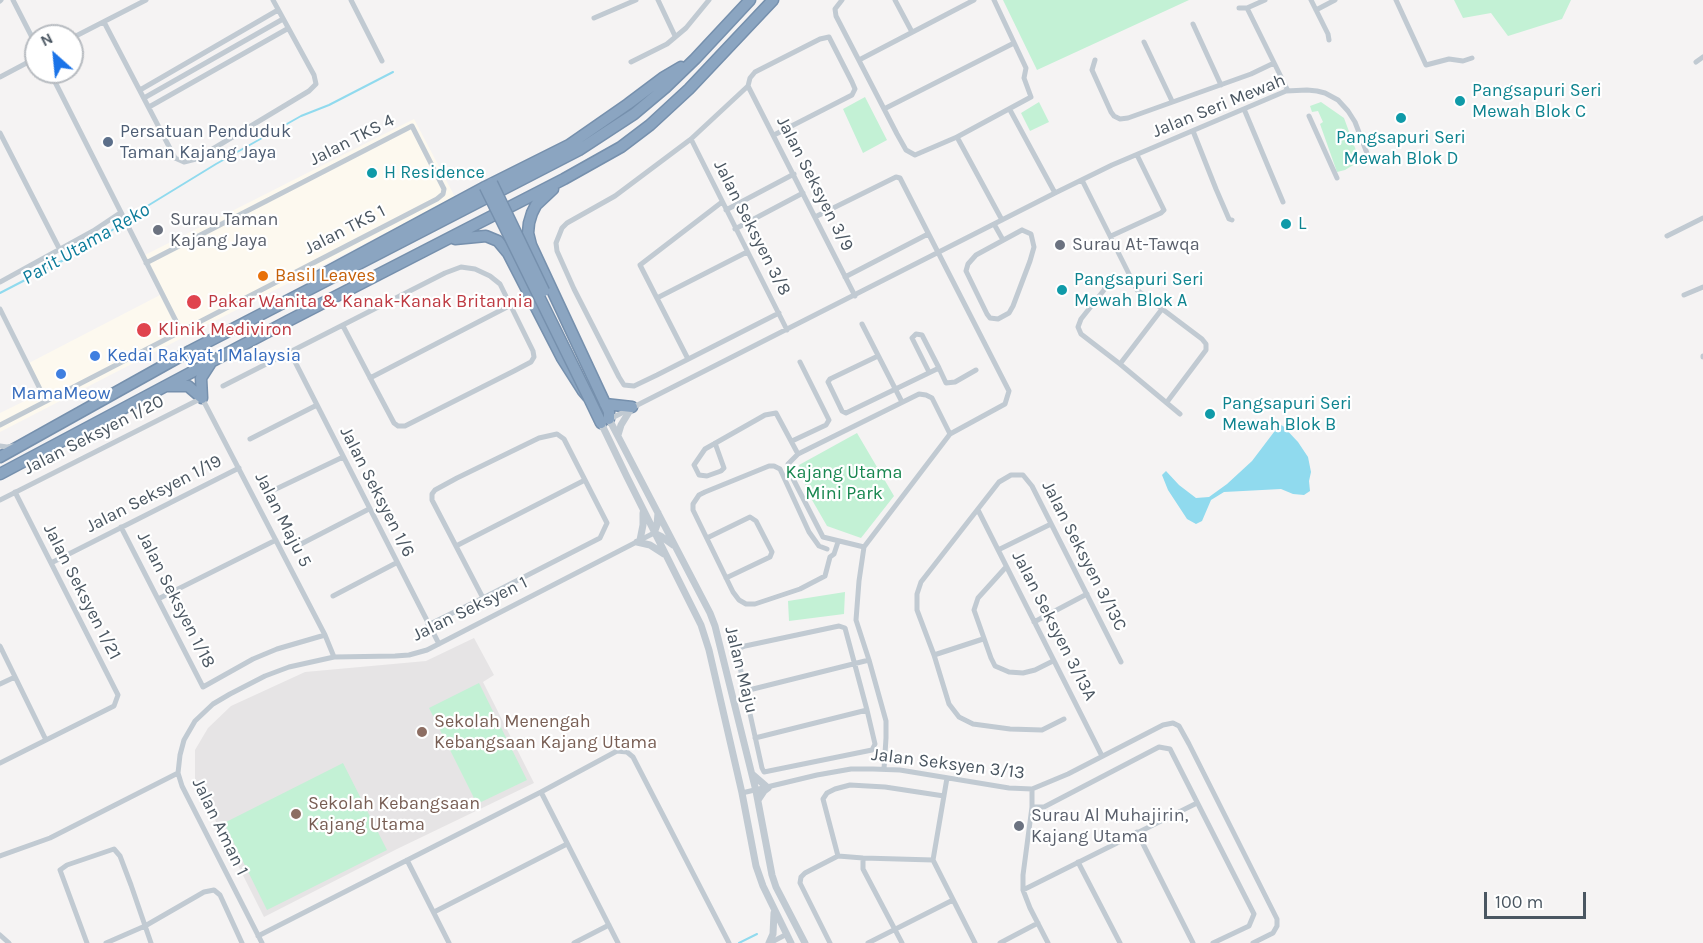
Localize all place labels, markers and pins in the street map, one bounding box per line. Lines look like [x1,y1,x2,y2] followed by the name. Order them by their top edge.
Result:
[1472,80,1602,122] place label: Pangsapuri Seri Mewah Blok C
[1453,94,1467,108] marker: Pangsapuri Seri Mewah Blok C
[1394,111,1408,125] marker: Pangsapuri Seri Mewah Blok D
[120,121,291,164] place label: Persatuan Penduduk Taman Kajang Jaya
[1336,127,1466,170] place label: Pangsapuri Seri Mewah Blok D
[101,135,115,149] marker: Persatuan Penduduk Taman Kajang Jaya
[384,162,485,184] place label: H Residence
[365,166,379,180] marker: H Residence
[170,209,278,252] place label: Surau Taman Kajang Jaya
[1298,213,1306,235] place label: L
[1279,217,1293,231] marker: L
[151,223,165,237] marker: Surau Taman Kajang Jaya
[1072,234,1200,256] place label: Surau At-Tawqa
[1053,238,1067,252] marker: Surau At-Tawqa
[275,265,376,287] place label: Basil Leaves
[256,269,270,283] marker: Basil Leaves
[1074,269,1204,312] place label: Pangsapuri Seri Mewah Blok A
[1055,283,1069,297] marker: Pangsapuri Seri Mewah Blok A
[208,291,533,313] place label: Pakar Wanita & Kanak-Kanak Britannia
[185,293,203,311] marker: Pakar Wanita & Kanak-Kanak Britannia
[158,319,292,341] place label: Klinik Mediviron
[135,321,153,339] marker: Klinik Mediviron
[107,345,301,367] place label: Kedai Rakyat 1 Malaysia
[88,349,102,363] marker: Kedai Rakyat 1 Malaysia
[54,367,68,381] marker: MamaMeow
[11,383,111,405] place label: MamaMeow
[1222,393,1352,436] place label: Pangsapuri Seri Mewah Blok B
[1203,407,1217,421] marker: Pangsapuri Seri Mewah Blok B
[434,711,657,754] place label: Sekolah Menengah Kebangsaan Kajang Utama
[415,725,429,739] marker: Sekolah Menengah Kebangsaan Kajang Utama
[308,793,480,836] place label: Sekolah Kebangsaan Kajang Utama
[1031,805,1188,848] place label: Surau Al Muhajirin, Kajang Utama
[289,807,303,821] marker: Sekolah Kebangsaan Kajang Utama
[1012,819,1026,833] marker: Surau Al Muhajirin, Kajang Utama

